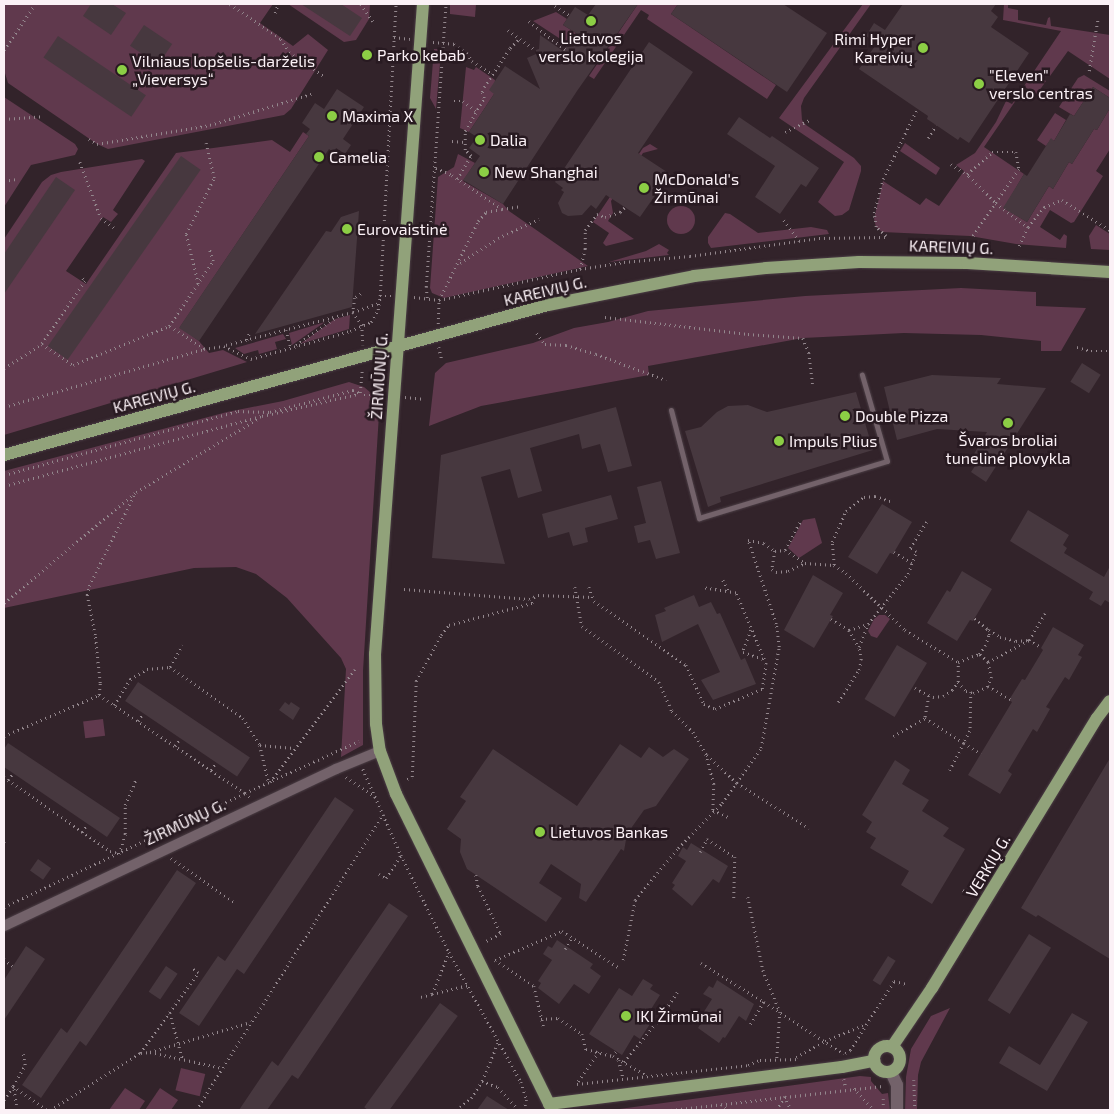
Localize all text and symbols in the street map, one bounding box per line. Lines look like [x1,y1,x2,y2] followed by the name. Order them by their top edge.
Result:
[585,15,597,27] marker: Lietuvos verslo kolegija
[539,28,643,66] place label: Lietuvos verslo kolegija
[834,29,913,67] place label: Rimi Hyper Kareivių
[917,42,929,54] marker: Rimi Hyper Kareivių
[377,45,466,65] place label: Parko kebab
[361,49,373,61] marker: Parko kebab
[132,51,315,89] place label: Vilniaus lopšelis-darželis „Vieversys“
[116,64,128,76] marker: Vilniaus lopšelis-darželis „Vieversys“
[989,65,1093,103] place label: "Eleven" verslo centras
[973,78,985,90] marker: "Eleven" verslo centras
[342,106,413,126] place label: Maxima X
[326,110,338,122] marker: Maxima X
[490,130,527,150] place label: Dalia
[474,134,486,146] marker: Dalia
[329,147,387,167] place label: Camelia
[313,151,325,163] marker: Camelia
[494,162,598,182] place label: New Shanghai
[478,166,490,178] marker: New Shanghai
[654,169,739,207] place label: McDonald's Žirmūnai
[638,182,650,194] marker: McDonald's Žirmūnai
[357,219,448,239] place label: Eurovaistinė
[341,223,353,235] marker: Eurovaistinė
[909,236,993,258] street label: KAREIVIŲ G.
[502,272,588,310] street label: KAREIVIŲ G.
[366,332,392,420] street label: ŽIRMŪNŲ G.
[111,377,197,417] street label: KAREIVIŲ G.
[855,406,948,426] place label: Double Pizza
[839,410,851,422] marker: Double Pizza
[1002,417,1014,429] marker: Švaros broliai tunelinė plovykla
[946,430,1070,468] place label: Švaros broliai tunelinė plovykla
[789,431,877,451] place label: Impuls Plius
[773,435,785,447] marker: Impuls Plius
[142,795,228,849] street label: ŽIRMŪNŲ G.
[550,822,668,842] place label: Lietuvos Bankas
[534,826,546,838] marker: Lietuvos Bankas
[962,831,1014,901] street label: VERKIŲ G.
[636,1006,722,1026] place label: IKI Žirmūnai
[620,1010,632,1022] marker: IKI Žirmūnai

